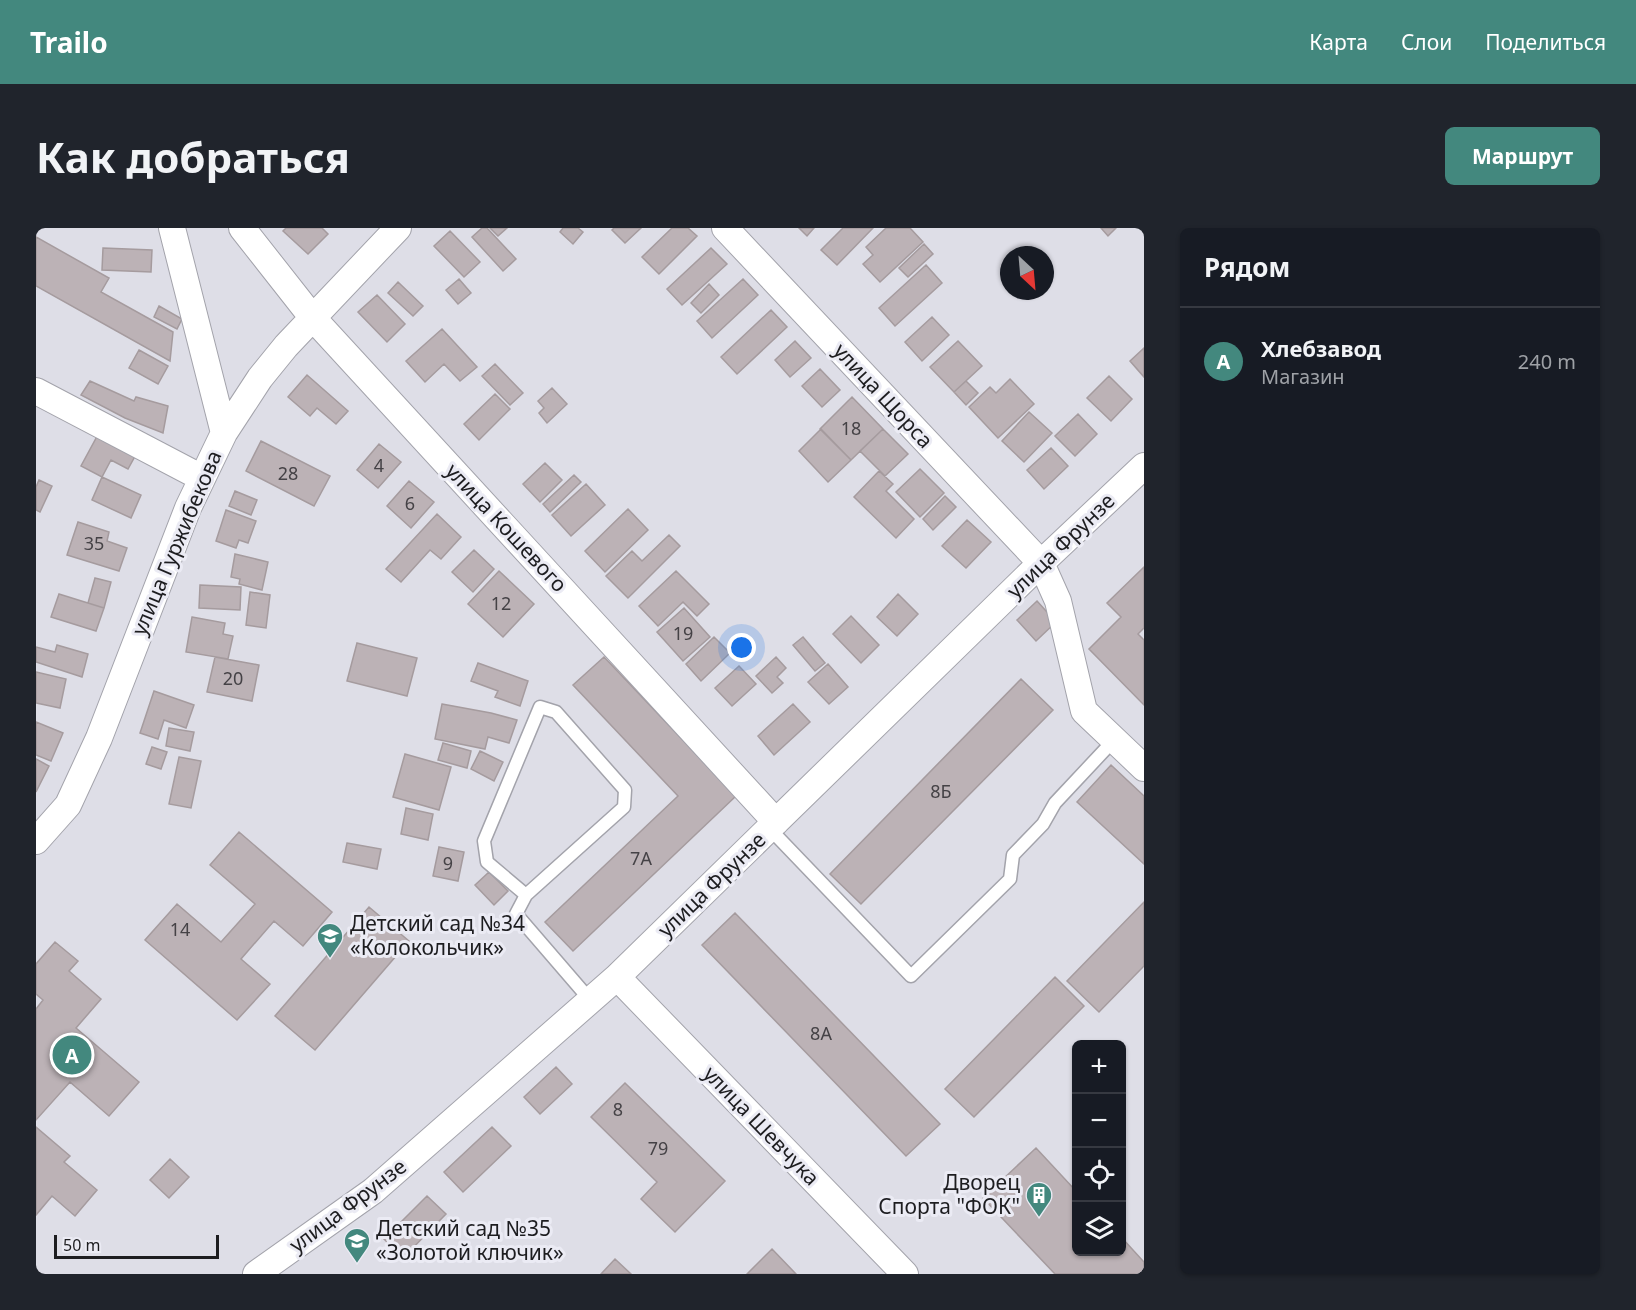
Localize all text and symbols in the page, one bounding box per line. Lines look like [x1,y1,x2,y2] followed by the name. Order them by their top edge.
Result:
[30,23,108,61] text: Trailo
[1309,28,1368,56] text: Карта
[1401,28,1452,56] text: Слои
[1485,28,1606,56] text: Поделиться
[1445,127,1600,185] button: Маршрут
[36,128,350,185] text: Как добраться
[1000,246,1054,300] north arrow
[1204,249,1290,285] text: Рядом
[1261,333,1381,363] text: Хлебзавод
[828,337,940,454] street label: улица Щорса
[1217,348,1230,375] text: A
[1518,348,1576,375] text: 240 m
[1261,363,1345,390] text: Магазин
[841,416,861,440] house number: 18
[124,446,228,639] street label: улица Гуржибекова
[374,453,384,477] house number: 4
[440,457,574,598] street label: улица Кошевого
[278,461,298,485] house number: 28
[1000,487,1120,604] street label: улица Фрунзе
[405,491,415,515] house number: 6
[84,531,104,555] house number: 35
[491,591,511,615] house number: 12
[673,621,693,645] house number: 19
[727,633,756,662] your location
[223,666,243,690] house number: 20
[930,779,952,803] house number: 8Б
[651,826,771,943] street label: улица Фрунзе
[630,846,652,870] house number: 7А
[443,851,453,875] house number: 9
[350,909,525,961] place label: Детский сад №34 «Колокольчик»
[170,917,190,941] house number: 14
[315,921,345,959] school or university icon: Детский сад №34 «Колокольчик»
[810,1021,832,1045] house number: 8А
[52,1032,92,1078] pin: A
[1072,1040,1126,1256] map controls
[1072,1040,1126,1094] button: +
[698,1060,826,1191] street label: улица Шевчука
[1072,1094,1126,1148] button: −
[613,1097,623,1121] house number: 8
[648,1136,668,1160] house number: 79
[1072,1148,1126,1202] button: locate
[283,1152,412,1258] street label: улица Фрунзе
[878,1168,1020,1220] place label: Дворец Спорта "ФОК"
[1024,1180,1054,1218] building icon: Дворец Спорта "ФОК"
[1072,1202,1126,1256] button: layers
[376,1214,564,1266] place label: Детский сад №35 «Золотой ключик»
[342,1226,372,1264] school or university icon: Детский сад №35 «Золотой ключик»
[54,1232,219,1260] scale bar
[63,1234,100,1256] text: 50 m

